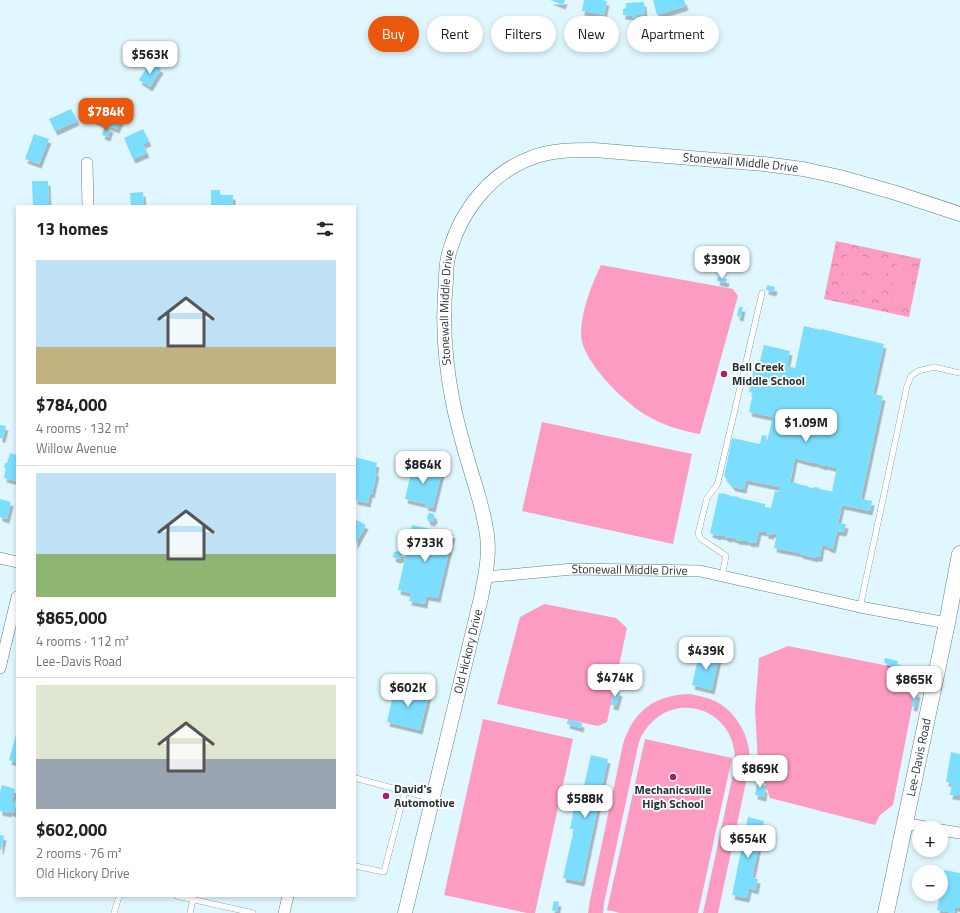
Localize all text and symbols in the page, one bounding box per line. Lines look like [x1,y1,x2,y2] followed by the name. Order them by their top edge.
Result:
[368,16,419,52] chip: Buy
[427,16,483,52] chip: Rent
[491,16,556,52] chip: Filters
[564,16,619,52] chip: New
[627,16,719,52] chip: Apartment
[122,41,178,75] pin: $563K
[132,44,168,64] text: $563K
[78,98,134,132] pin: $784K
[88,101,124,121] text: $784K
[682,147,800,177] street label: Stonewall Middle Drive
[36,216,108,242] text: 13 homes
[314,218,336,240] icon: filters
[694,246,750,280] pin: $390K
[434,247,459,367] street label: Stonewall Middle Drive
[704,249,740,269] text: $390K
[150,286,222,358] icon: home
[732,357,805,390] place label: Bell Creek Middle School
[719,369,729,379] marker: Bell Creek Middle School
[36,392,107,418] text: $784,000
[773,409,839,443] pin: $1.09M
[784,412,828,432] text: $1.09M
[36,418,129,438] text: 4 rooms · 132 m²
[36,438,117,458] text: Willow Avenue
[395,451,451,485] pin: $864K
[405,454,441,474] text: $864K
[150,499,222,571] icon: home
[397,529,453,563] pin: $733K
[407,532,443,552] text: $733K
[572,559,688,580] street label: Stonewall Middle Drive
[36,605,107,631] text: $865,000
[448,607,487,696] street label: Old Hickory Drive
[36,631,129,651] text: 4 rooms · 112 m²
[678,637,734,671] pin: $439K
[688,640,724,660] text: $439K
[36,651,122,671] text: Lee-Davis Road
[587,664,643,698] pin: $474K
[886,666,942,700] pin: $865K
[597,667,633,687] text: $474K
[896,669,932,689] text: $865K
[380,674,436,708] pin: $602K
[390,677,426,697] text: $602K
[150,711,222,783] icon: home
[901,716,936,798] street label: Lee-Davis Road
[732,755,788,789] pin: $869K
[742,758,778,778] text: $869K
[668,772,678,782] marker: Mechanicsville High School
[394,779,455,812] place label: David's Automotive
[635,780,711,813] place label: Mechanicsville High School
[557,785,613,819] pin: $588K
[567,788,603,808] text: $588K
[381,791,391,801] marker: David's Automotive
[36,817,107,843] text: $602,000
[912,821,948,901] map controls
[912,821,948,857] button: +
[720,825,776,859] pin: $654K
[730,828,766,848] text: $654K
[36,843,122,863] text: 2 rooms · 76 m²
[36,863,130,883] text: Old Hickory Drive
[912,865,948,901] button: −

